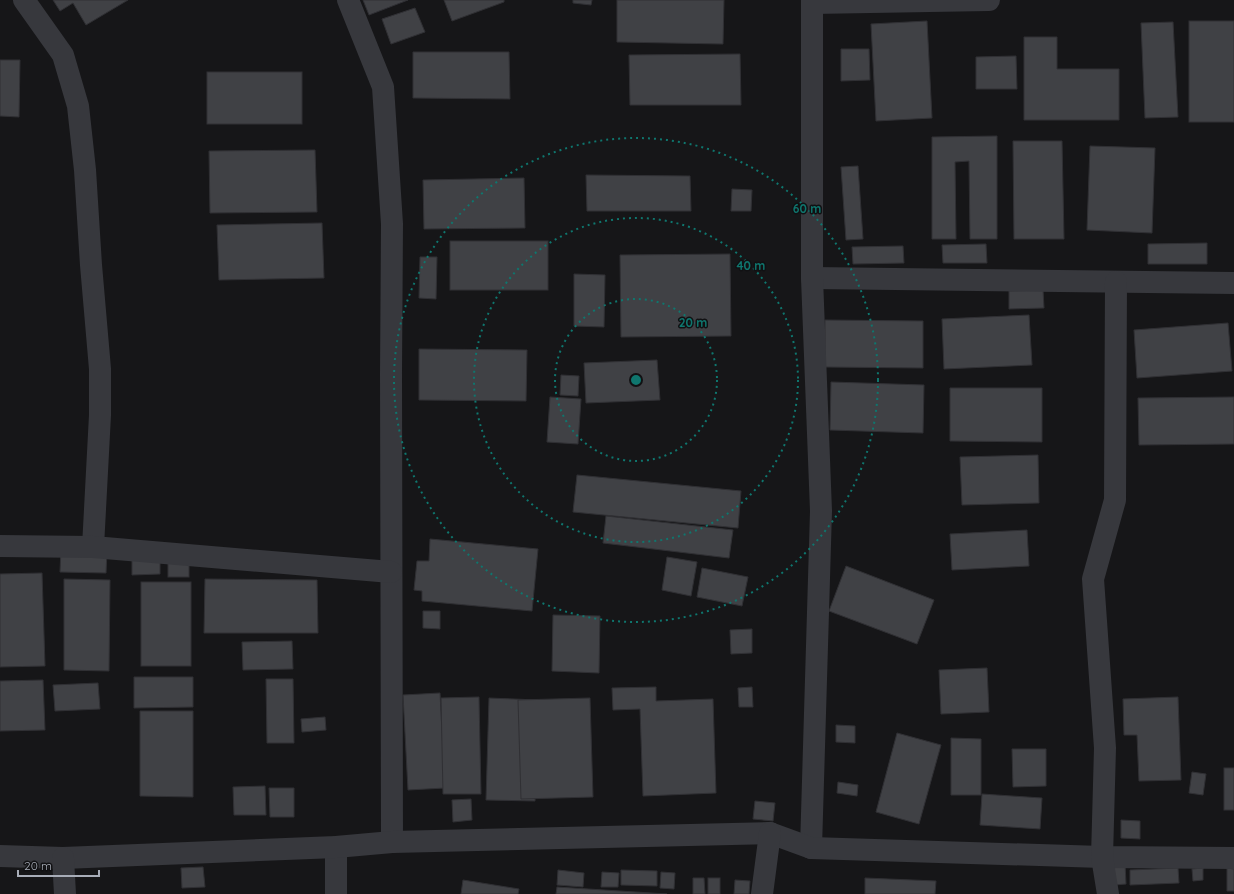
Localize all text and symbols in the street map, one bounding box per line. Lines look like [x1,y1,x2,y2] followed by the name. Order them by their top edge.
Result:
[793,201,821,216] text: 60 m
[737,258,765,273] text: 40 m
[679,315,707,330] text: 20 m
[629,373,643,387] centre of rings
[18,852,99,878] scale bar
[24,858,52,873] text: 20 m

